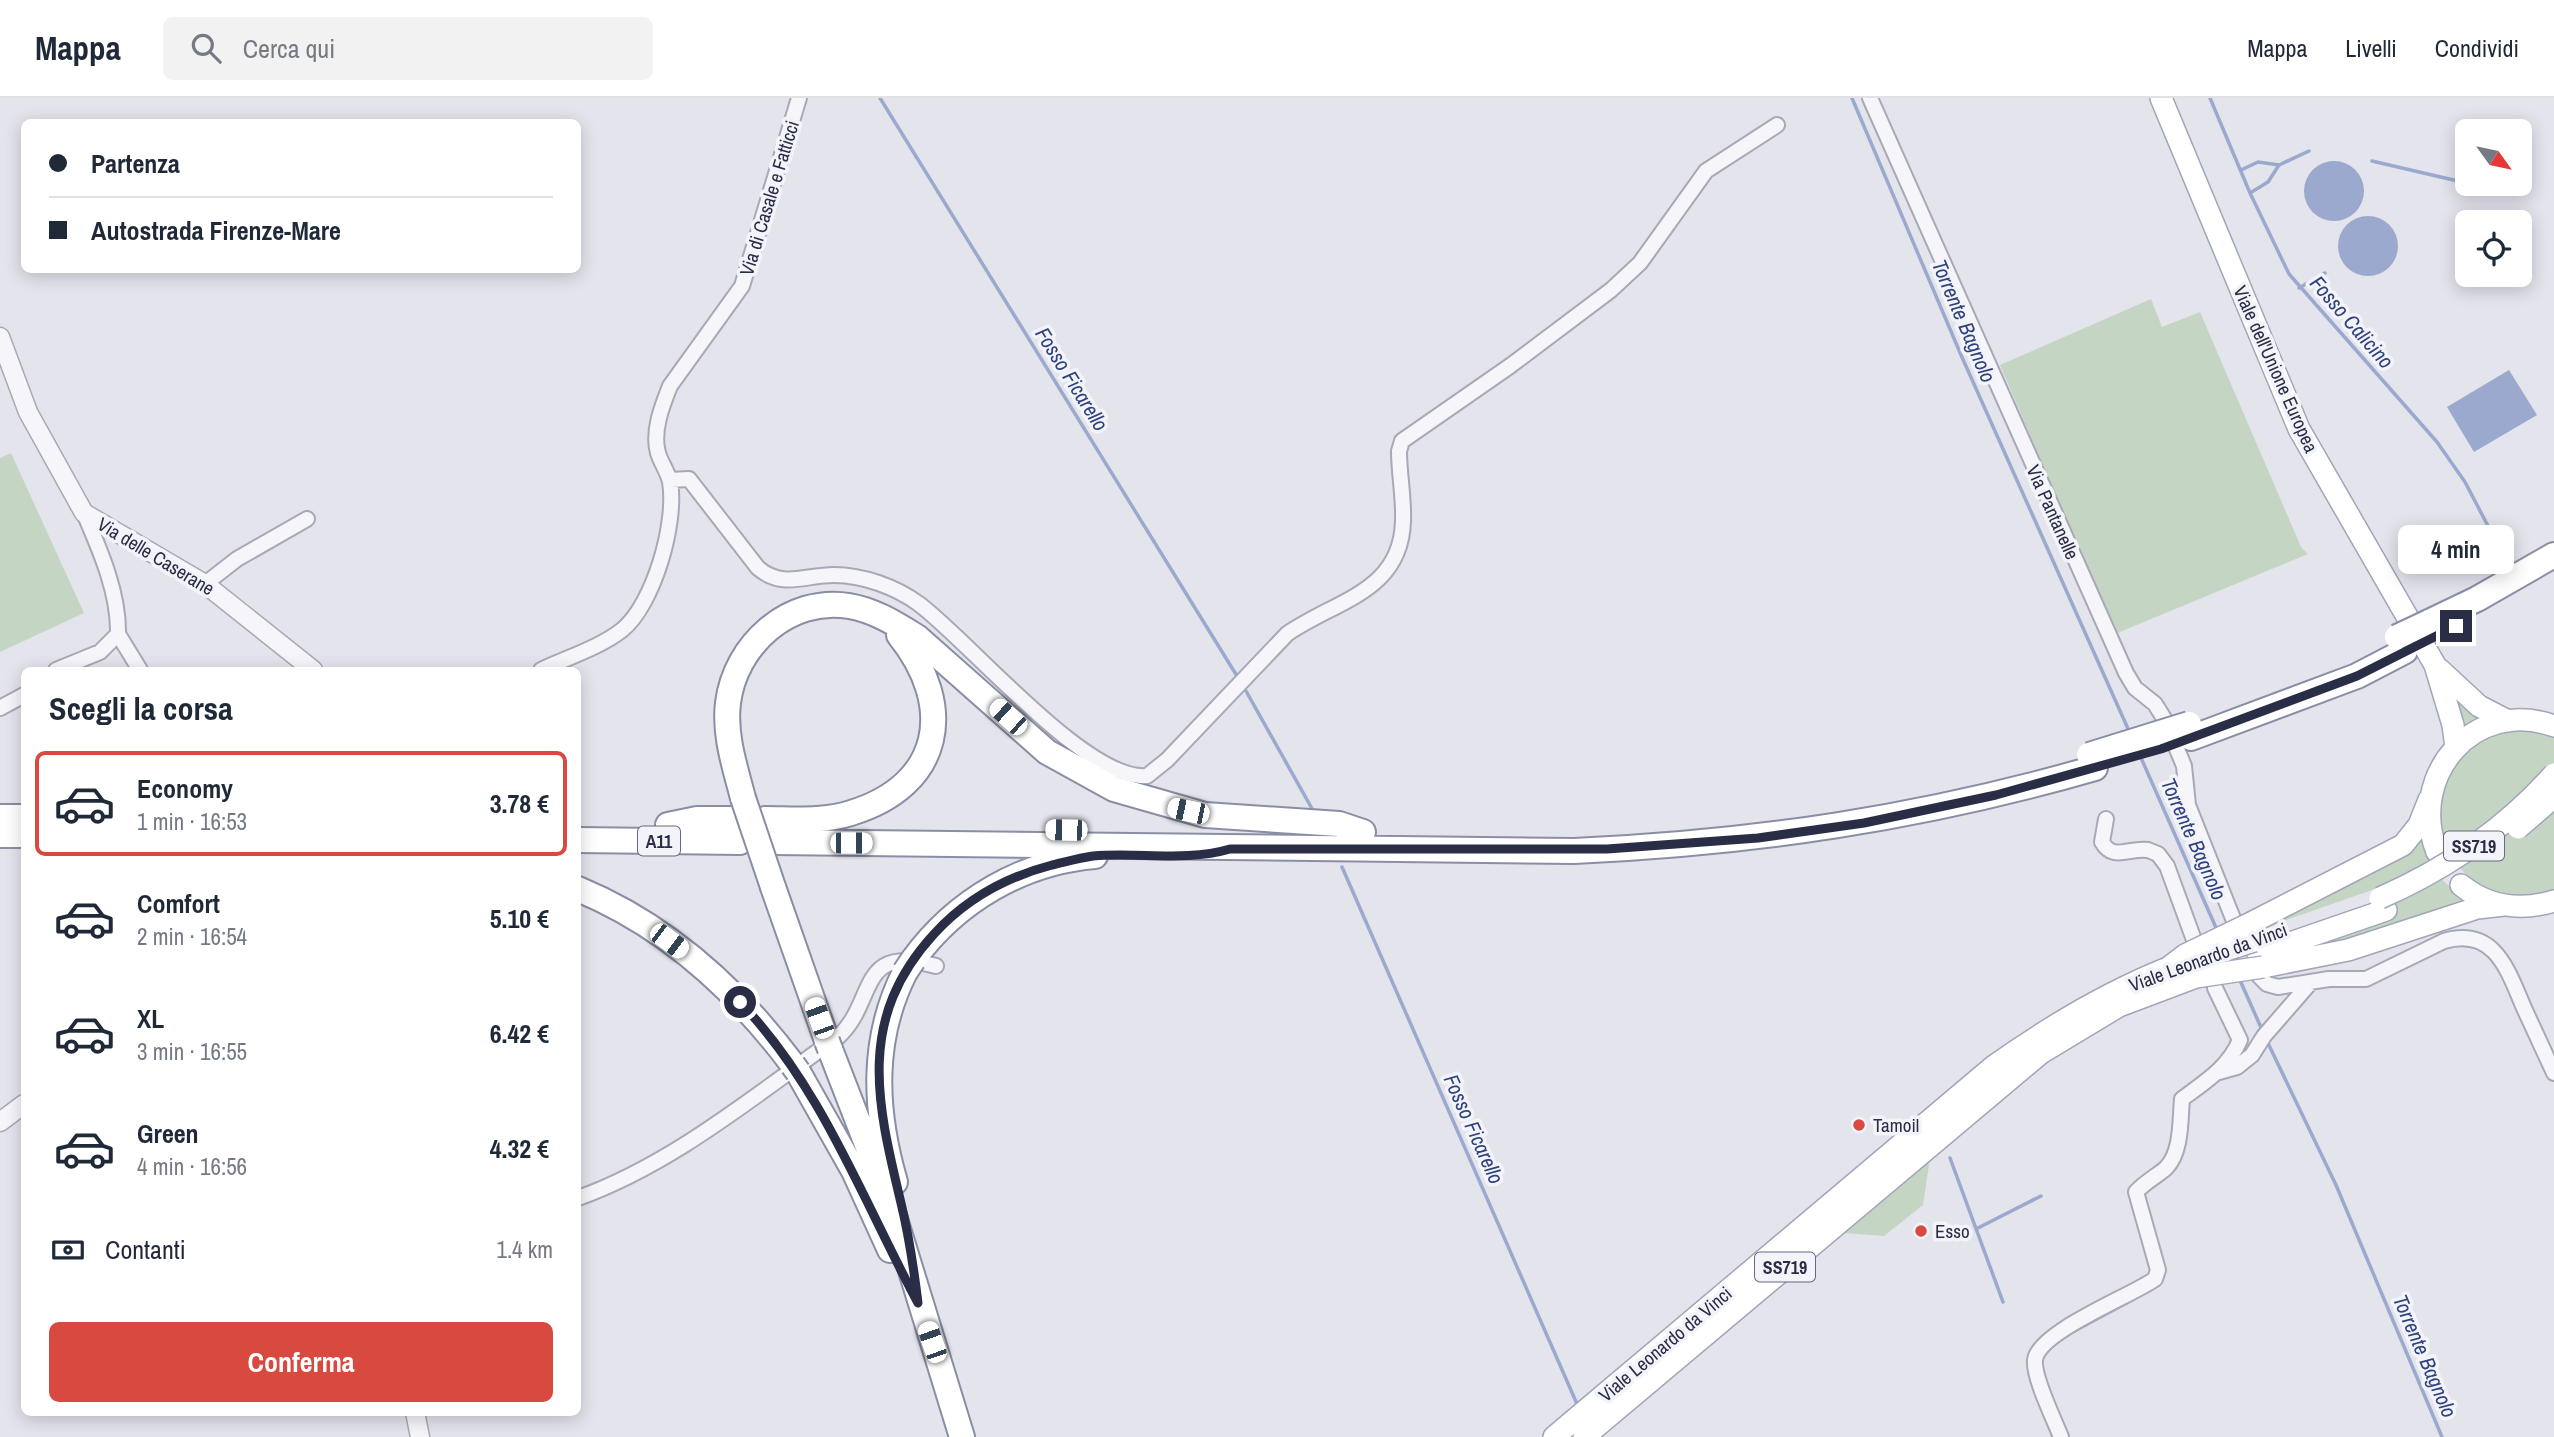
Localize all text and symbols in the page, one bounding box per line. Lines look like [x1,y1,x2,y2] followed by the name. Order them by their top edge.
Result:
[163,17,653,80] search box
[35,26,121,70] text: Mappa
[187,29,225,67] icon: search
[243,31,335,66] text: Cerca qui
[2247,32,2307,64] text: Mappa
[2345,32,2397,64] text: Livelli
[2435,32,2519,64] text: Condividi
[733,117,805,279] street label: Via di Casale e Fatticci
[2455,119,2532,196] north arrow
[2455,119,2532,287] map controls
[91,146,180,181] text: Partenza
[2455,210,2532,287] button: locate
[91,213,341,248] text: Autostrada Firenze-Mare
[1925,255,2003,387] water label: Torrente Bagnolo
[2304,269,2400,375] water label: Fosso Calicino
[2227,281,2325,457] street label: Viale dell'Unione Europea
[1029,322,1115,436] water label: Fosso Ficarello
[2021,461,2085,563] street label: Via Pantanelle
[93,511,219,601] street label: Via delle Caserane
[2398,524,2514,574] callout: 4 min
[2431,534,2481,565] text: 4 min
[2440,610,2472,642] route end
[49,687,233,730] text: Scegli la corsa
[986,695,1031,739] car
[137,771,233,806] text: Economy
[53,772,116,835] icon: car
[2154,773,2234,905] water label: Torrente Bagnolo
[490,786,549,821] text: 3.78 €
[1166,796,1211,826] car
[137,806,247,837] text: 1 min · 16:53
[1045,819,1088,841] car
[638,826,680,856] road number: A11
[2444,832,2504,860] road number: SS719
[831,833,873,854] car
[137,886,220,921] text: Comfort
[53,887,116,950] icon: car
[490,901,549,936] text: 5.10 €
[2125,916,2291,998] street label: Viale Leonardo da Vinci
[646,920,693,962] car
[137,921,247,952] text: 2 min · 16:54
[724,986,756,1018] route start
[802,995,837,1041] car
[137,1001,164,1036] text: XL
[53,1002,116,1065] icon: car
[490,1016,549,1051] text: 6.42 €
[137,1036,247,1067] text: 3 min · 16:55
[1437,1070,1511,1188] water label: Fosso Ficarello
[1873,1112,1919,1138] place label: Tamoil
[137,1116,199,1151] text: Green
[53,1117,116,1180] icon: car
[1851,1117,1867,1133] marker: Tamoil
[490,1131,549,1166] text: 4.32 €
[137,1151,247,1182] text: 4 min · 16:56
[1935,1218,1970,1244] place label: Esso
[1913,1223,1929,1239] marker: Esso
[49,1231,87,1269] icon: cash
[105,1232,186,1267] text: Contanti
[496,1234,553,1265] text: 1.4 km
[1755,1252,1815,1282] road number: SS719
[1593,1280,1737,1408] street label: Viale Leonardo da Vinci
[2386,1290,2464,1422] water label: Torrente Bagnolo
[916,1319,949,1365] car
[49,1322,553,1402] button: Conferma

